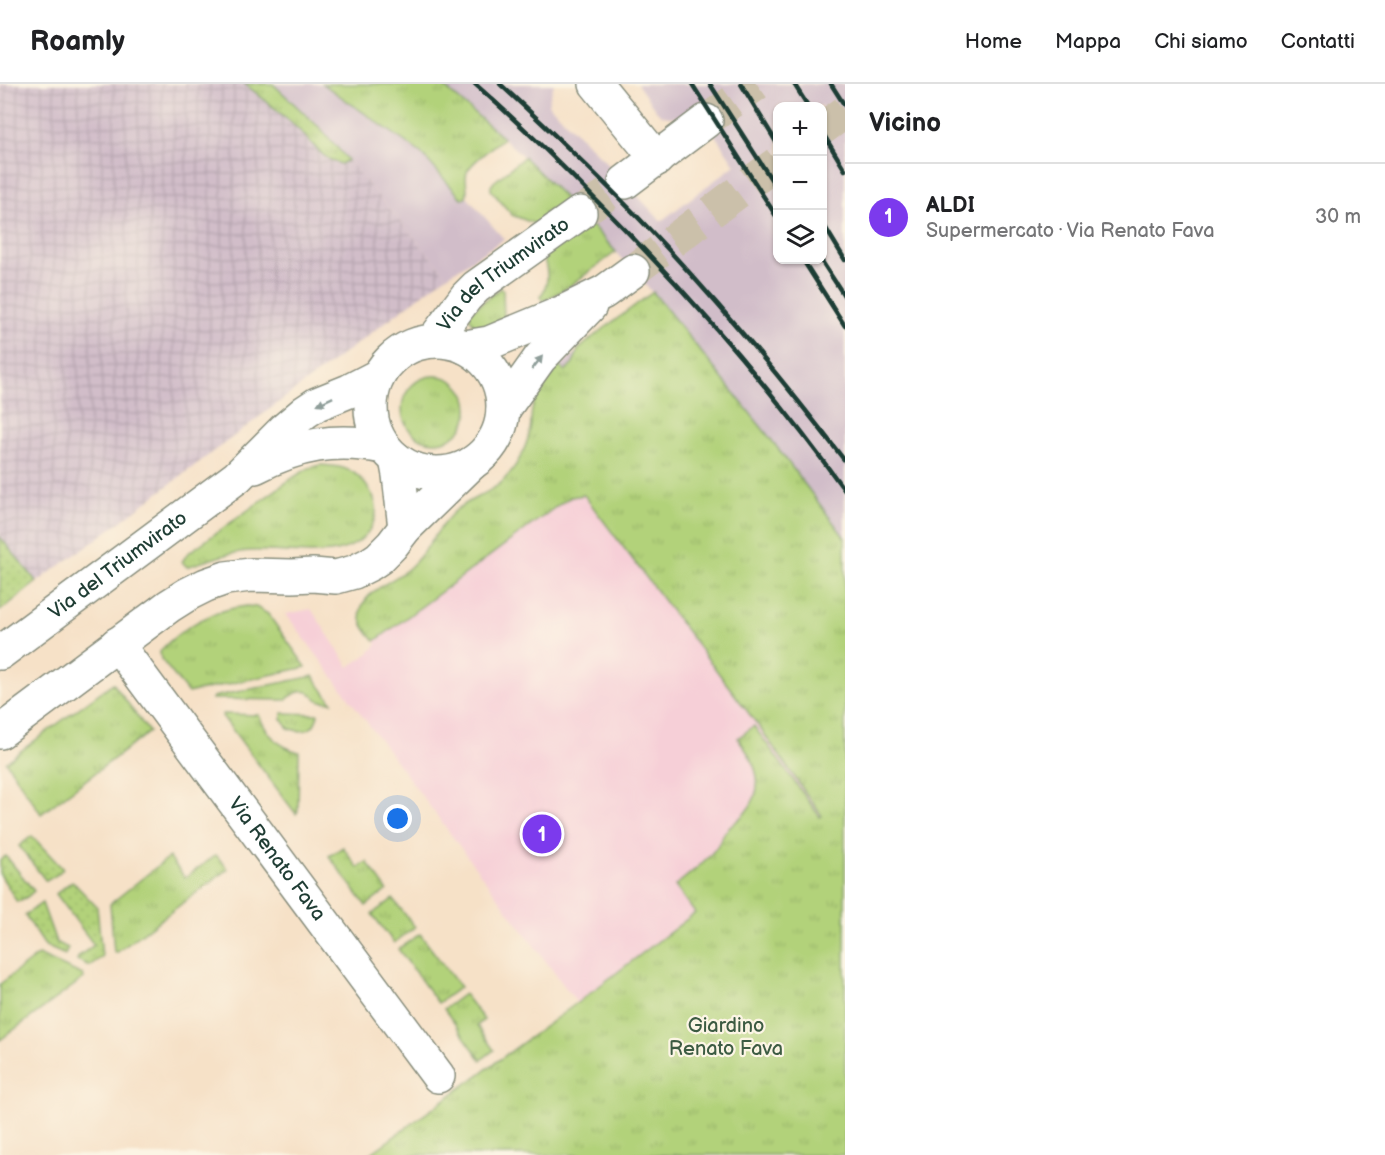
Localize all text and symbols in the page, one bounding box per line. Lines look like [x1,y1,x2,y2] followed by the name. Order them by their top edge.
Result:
[30,25,125,58] text: Roamly
[965,29,1022,54] text: Home
[1055,29,1121,54] text: Mappa
[1154,29,1248,54] text: Chi siamo
[1281,29,1355,54] text: Contatti
[773,102,827,264] map controls
[773,102,827,156] button: +
[869,108,941,139] text: Vicino
[773,156,827,210] button: −
[926,192,975,219] text: ALDI
[884,205,893,229] text: 1
[1315,205,1361,229] text: 30 m
[773,210,827,264] button: layers
[432,212,574,336] street label: Via del Triumvirato
[926,219,1215,243] text: Supermercato · Via Renato Fava
[531,355,543,370] one-way arrow
[317,397,334,406] one-way arrow
[44,506,192,625] street label: Via del Triumvirato
[223,792,331,926] street label: Via Renato Fava
[383,804,412,833] your location
[522,812,562,856] pin: 1
[669,1014,783,1061] park label: Giardino Renato Fava

